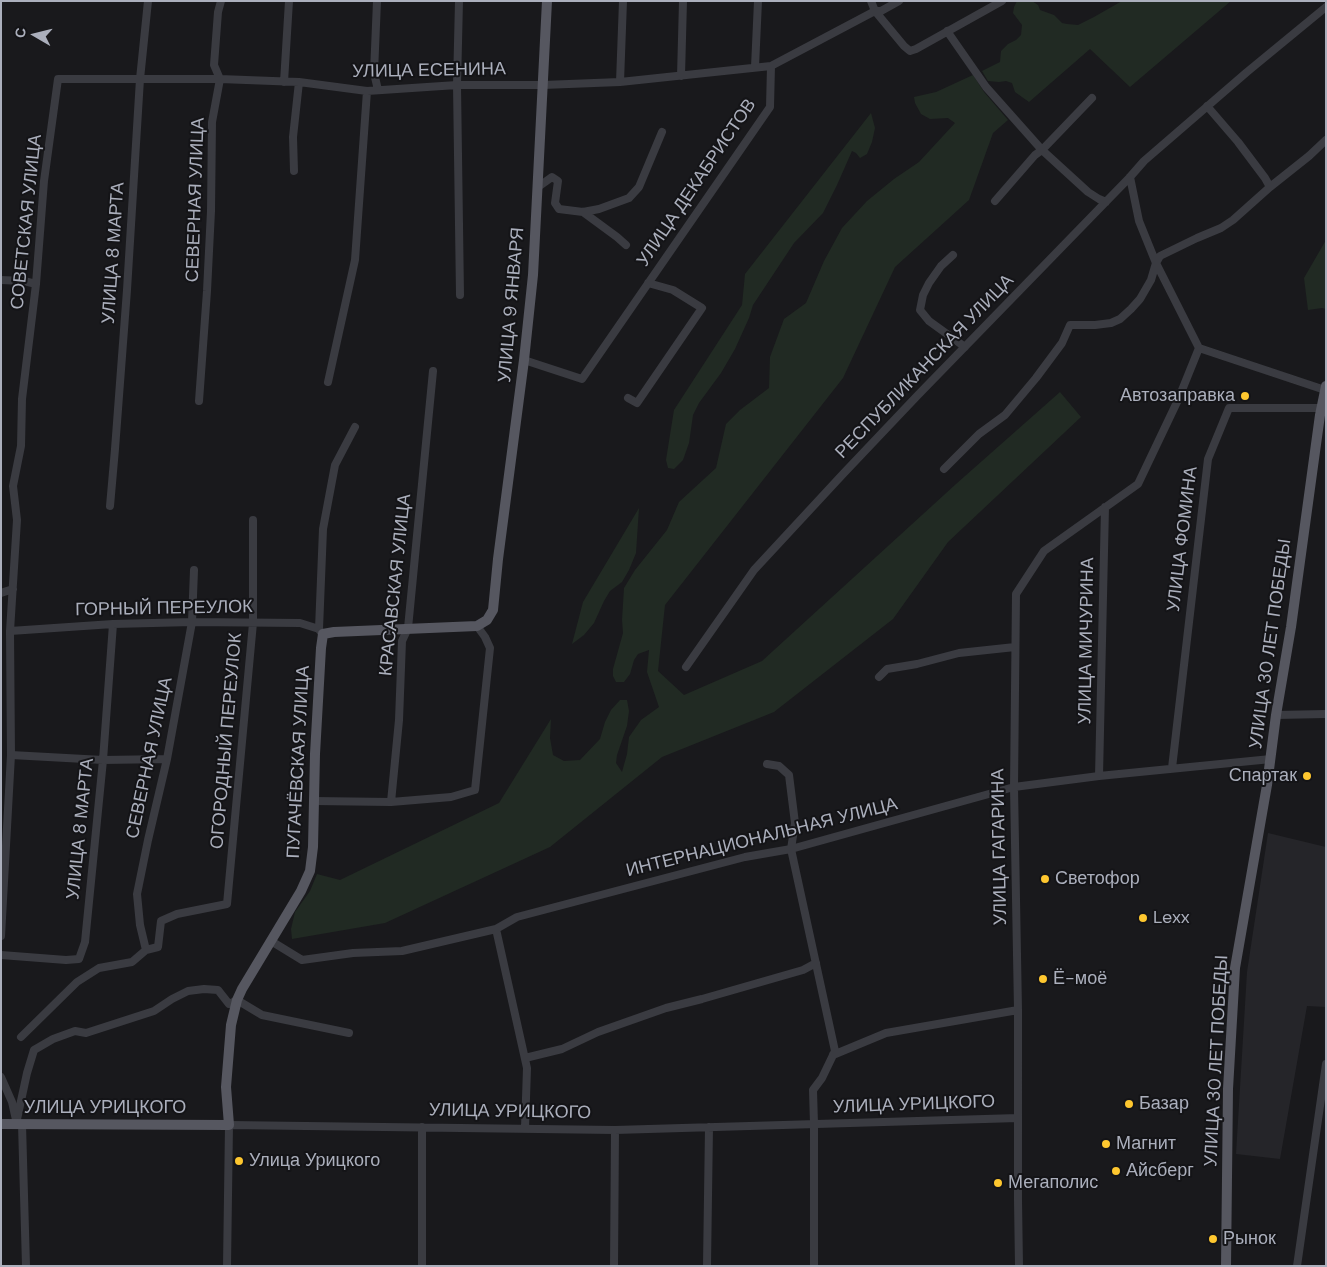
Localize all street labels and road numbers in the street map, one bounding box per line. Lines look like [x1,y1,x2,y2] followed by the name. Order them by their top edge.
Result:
[352,59,506,83] street label: УЛИЦА ЕСЕНИНА
[633,95,761,271] street label: УЛИЦА ДЕКАБРИСТОВ
[182,117,210,283] street label: СЕВЕРНАЯ УЛИЦА
[7,133,47,311] street label: СОВЕТСКАЯ УЛИЦА
[98,181,130,325] street label: УЛИЦА 8 МАРТА
[494,226,530,384] street label: УЛИЦА 9 ЯНВАРЯ
[831,270,1019,464] street label: РЕСПУБЛИКАНСКАЯ УЛИЦА
[1163,465,1203,613] street label: УЛИЦА ФОМИНА
[376,493,416,677] street label: КРАСАВСКАЯ УЛИЦА
[1246,538,1296,750] street label: УЛИЦА 30 ЛЕТ ПОБЕДЫ
[1075,557,1099,725] street label: УЛИЦА МИЧУРИНА
[75,597,253,621] street label: ГОРНЫЙ ПЕРЕУЛОК
[207,632,247,850] street label: ОГОРОДНЫЙ ПЕРЕУЛОК
[283,665,315,859] street label: ПУГАЧЁВСКАЯ УЛИЦА
[122,675,178,841] street label: СЕВЕРНАЯ УЛИЦА
[63,757,99,901] street label: УЛИЦА 8 МАРТА
[988,768,1012,926] street label: УЛИЦА ГАГАРИНА
[624,794,900,882] street label: ИНТЕРНАЦИОНАЛЬНАЯ УЛИЦА
[1201,955,1233,1167] street label: УЛИЦА 30 ЛЕТ ПОБЕДЫ
[832,1091,996,1119] street label: УЛИЦА УРИЦКОГО
[24,1097,186,1119] street label: УЛИЦА УРИЦКОГО
[429,1100,591,1124] street label: УЛИЦА УРИЦКОГО

